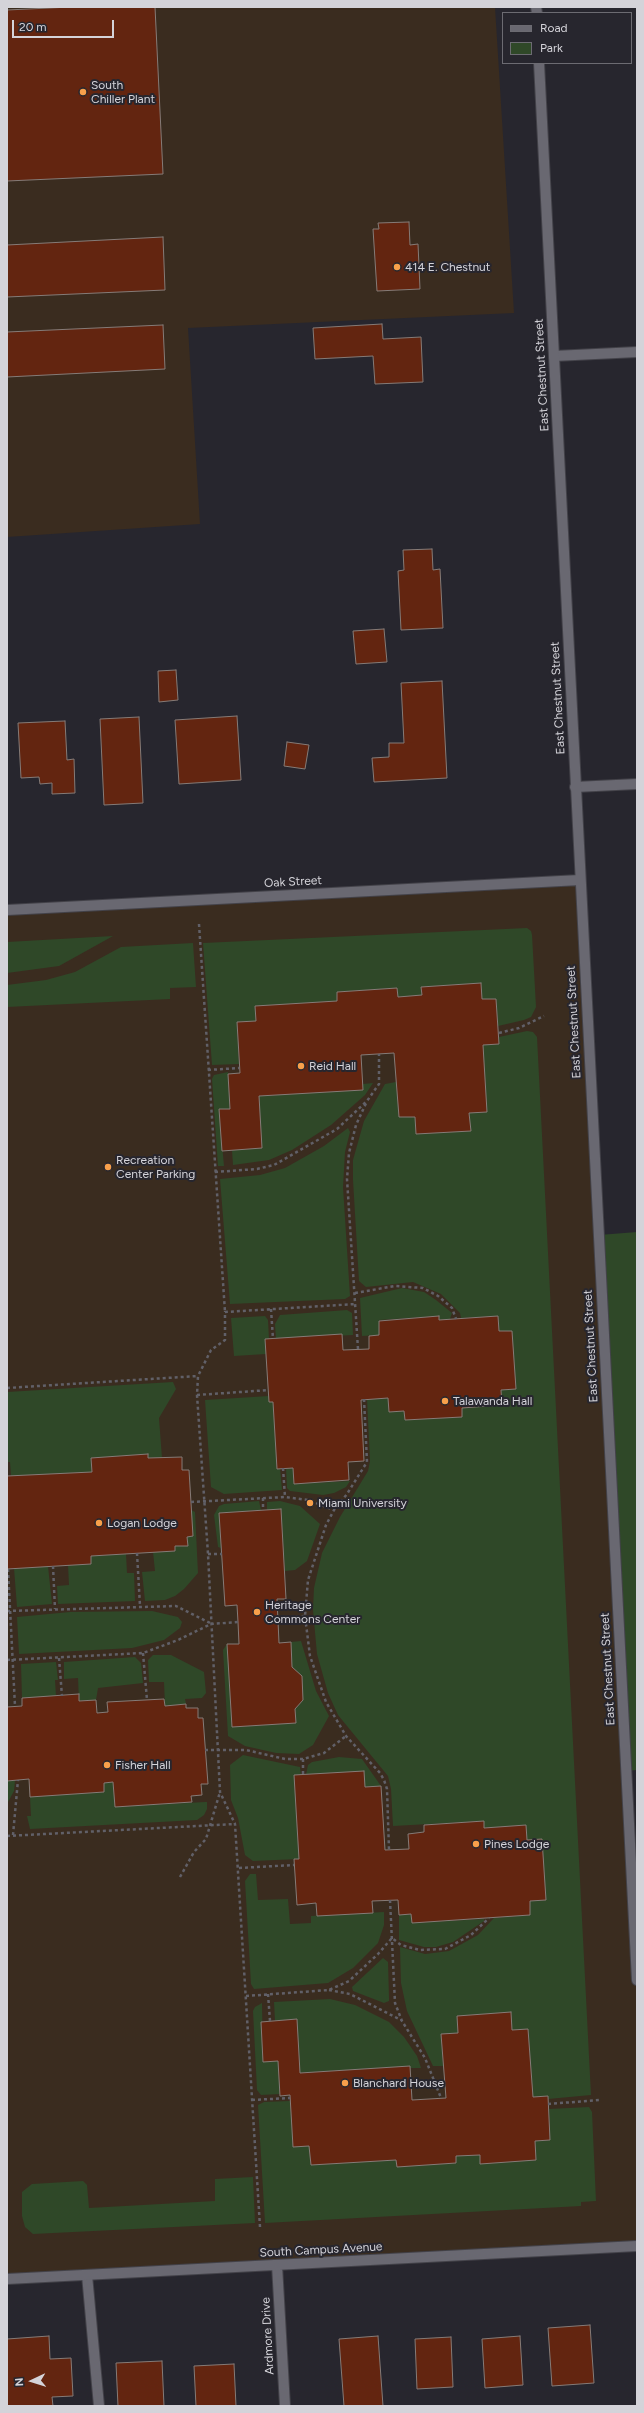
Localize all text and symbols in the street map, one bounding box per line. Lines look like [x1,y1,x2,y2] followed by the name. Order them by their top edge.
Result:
[14,12,116,38] scale bar
[502,12,632,64] legend
[19,20,47,34] text: 20 m
[540,21,568,35] text: Road
[540,41,563,55] text: Park
[91,78,155,106] place label: South Chiller Plant
[78,87,88,97] marker: South Chiller Plant
[405,260,490,274] place label: 414 E. Chestnut
[392,262,402,272] marker: 414 E. Chestnut
[532,318,552,432] street label: East Chestnut Street
[548,641,568,755] street label: East Chestnut Street
[264,873,322,891] street label: Oak Street
[564,965,584,1079] street label: East Chestnut Street
[309,1059,356,1073] place label: Reid Hall
[296,1061,306,1071] marker: Reid Hall
[116,1153,195,1181] place label: Recreation Center Parking
[103,1162,113,1172] marker: Recreation Center Parking
[581,1289,601,1403] street label: East Chestnut Street
[453,1394,532,1408] place label: Talawanda Hall
[440,1396,450,1406] marker: Talawanda Hall
[318,1496,407,1510] place label: Miami University
[305,1498,315,1508] marker: Miami University
[107,1516,177,1530] place label: Logan Lodge
[94,1518,104,1528] marker: Logan Lodge
[265,1598,360,1626] place label: Heritage Commons Center
[252,1607,262,1617] marker: Heritage Commons Center
[598,1612,618,1726] street label: East Chestnut Street
[115,1758,171,1772] place label: Fisher Hall
[102,1760,112,1770] marker: Fisher Hall
[484,1837,549,1851] place label: Pines Lodge
[471,1839,481,1849] marker: Pines Lodge
[353,2076,444,2090] place label: Blanchard House
[340,2078,350,2088] marker: Blanchard House
[259,2240,383,2260] street label: South Campus Avenue
[259,2297,277,2375] street label: Ardmore Drive
[12,2361,52,2401] north arrow
[13,2377,26,2387] text: N

